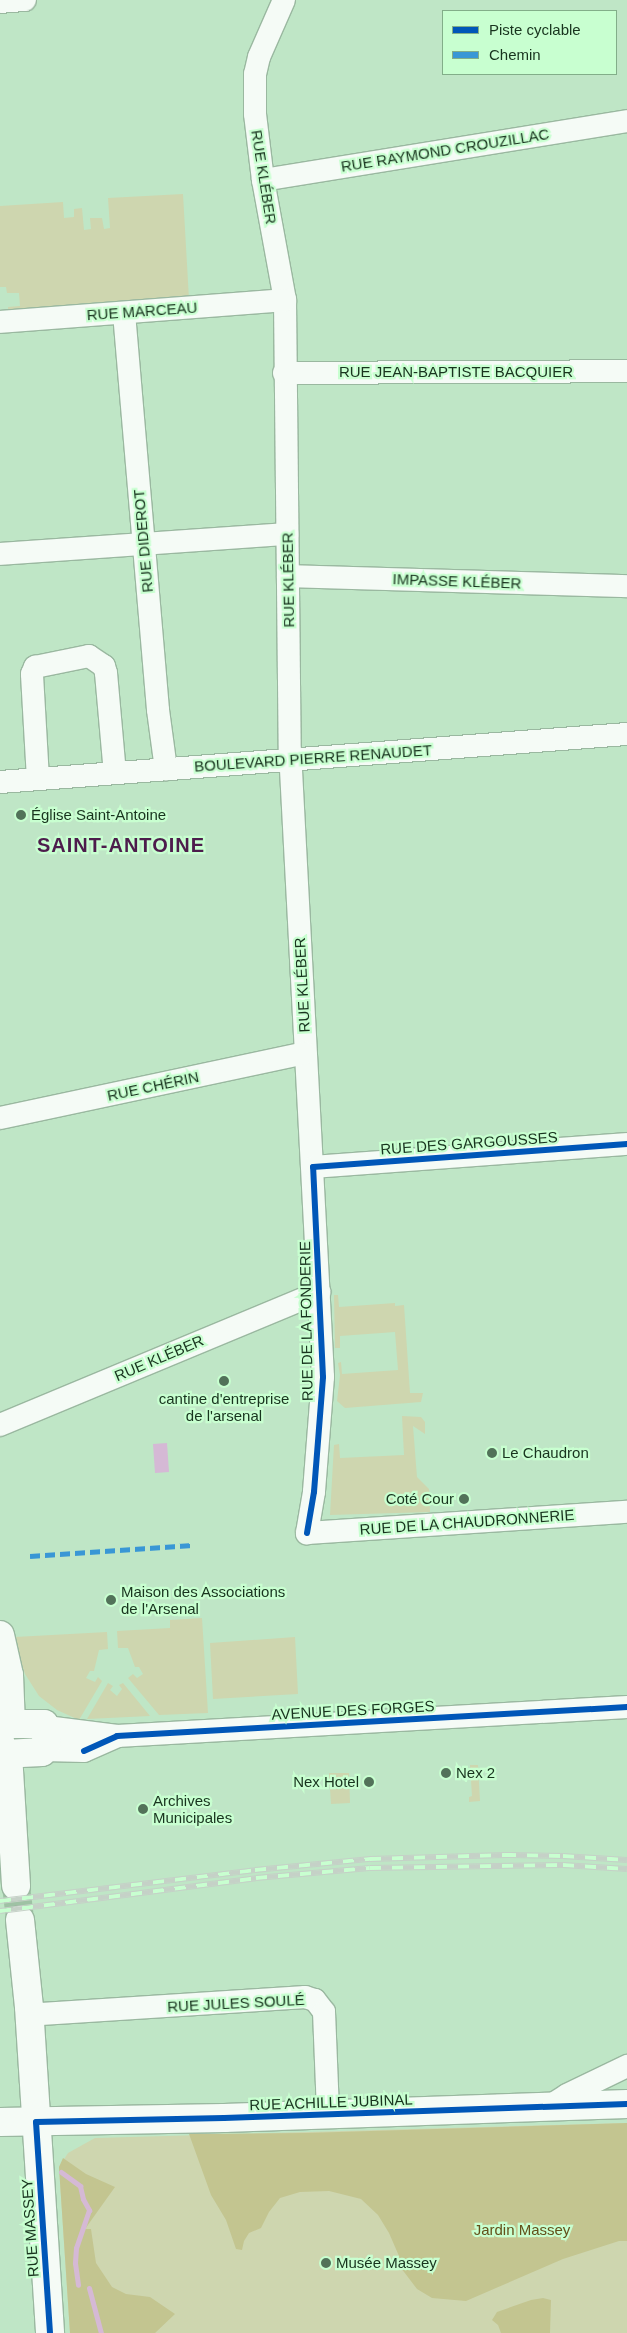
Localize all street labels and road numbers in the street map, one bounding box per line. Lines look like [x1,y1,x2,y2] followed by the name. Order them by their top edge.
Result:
[340,125,550,175] street label: RUE RAYMOND CROUZILLAC
[248,129,280,225] street label: RUE KLÉBER
[86,298,198,324] street label: RUE MARCEAU
[339,363,573,381] street label: RUE JEAN-BAPTISTE BACQUIER
[130,489,156,593] street label: RUE DIDEROT
[278,532,298,628] street label: RUE KLÉBER
[392,570,522,592] street label: IMPASSE KLÉBER
[194,741,432,775] street label: BOULEVARD PIERRE RENAUDET
[291,937,313,1033] street label: RUE KLÉBER
[105,1067,201,1105] street label: RUE CHÉRIN
[380,1128,558,1158] street label: RUE DES GARGOUSSES
[296,1240,316,1402] street label: RUE DE LA FONDERIE
[112,1331,206,1385] street label: RUE KLÉBER
[359,1505,575,1539] street label: RUE DE LA CHAUDRONNERIE
[271,1697,435,1723] street label: AVENUE DES FORGES
[167,1990,305,2016] street label: RUE JULES SOULÉ
[249,2090,413,2114] street label: RUE ACHILLE JUBINAL
[18,2178,42,2278] street label: RUE MASSEY

